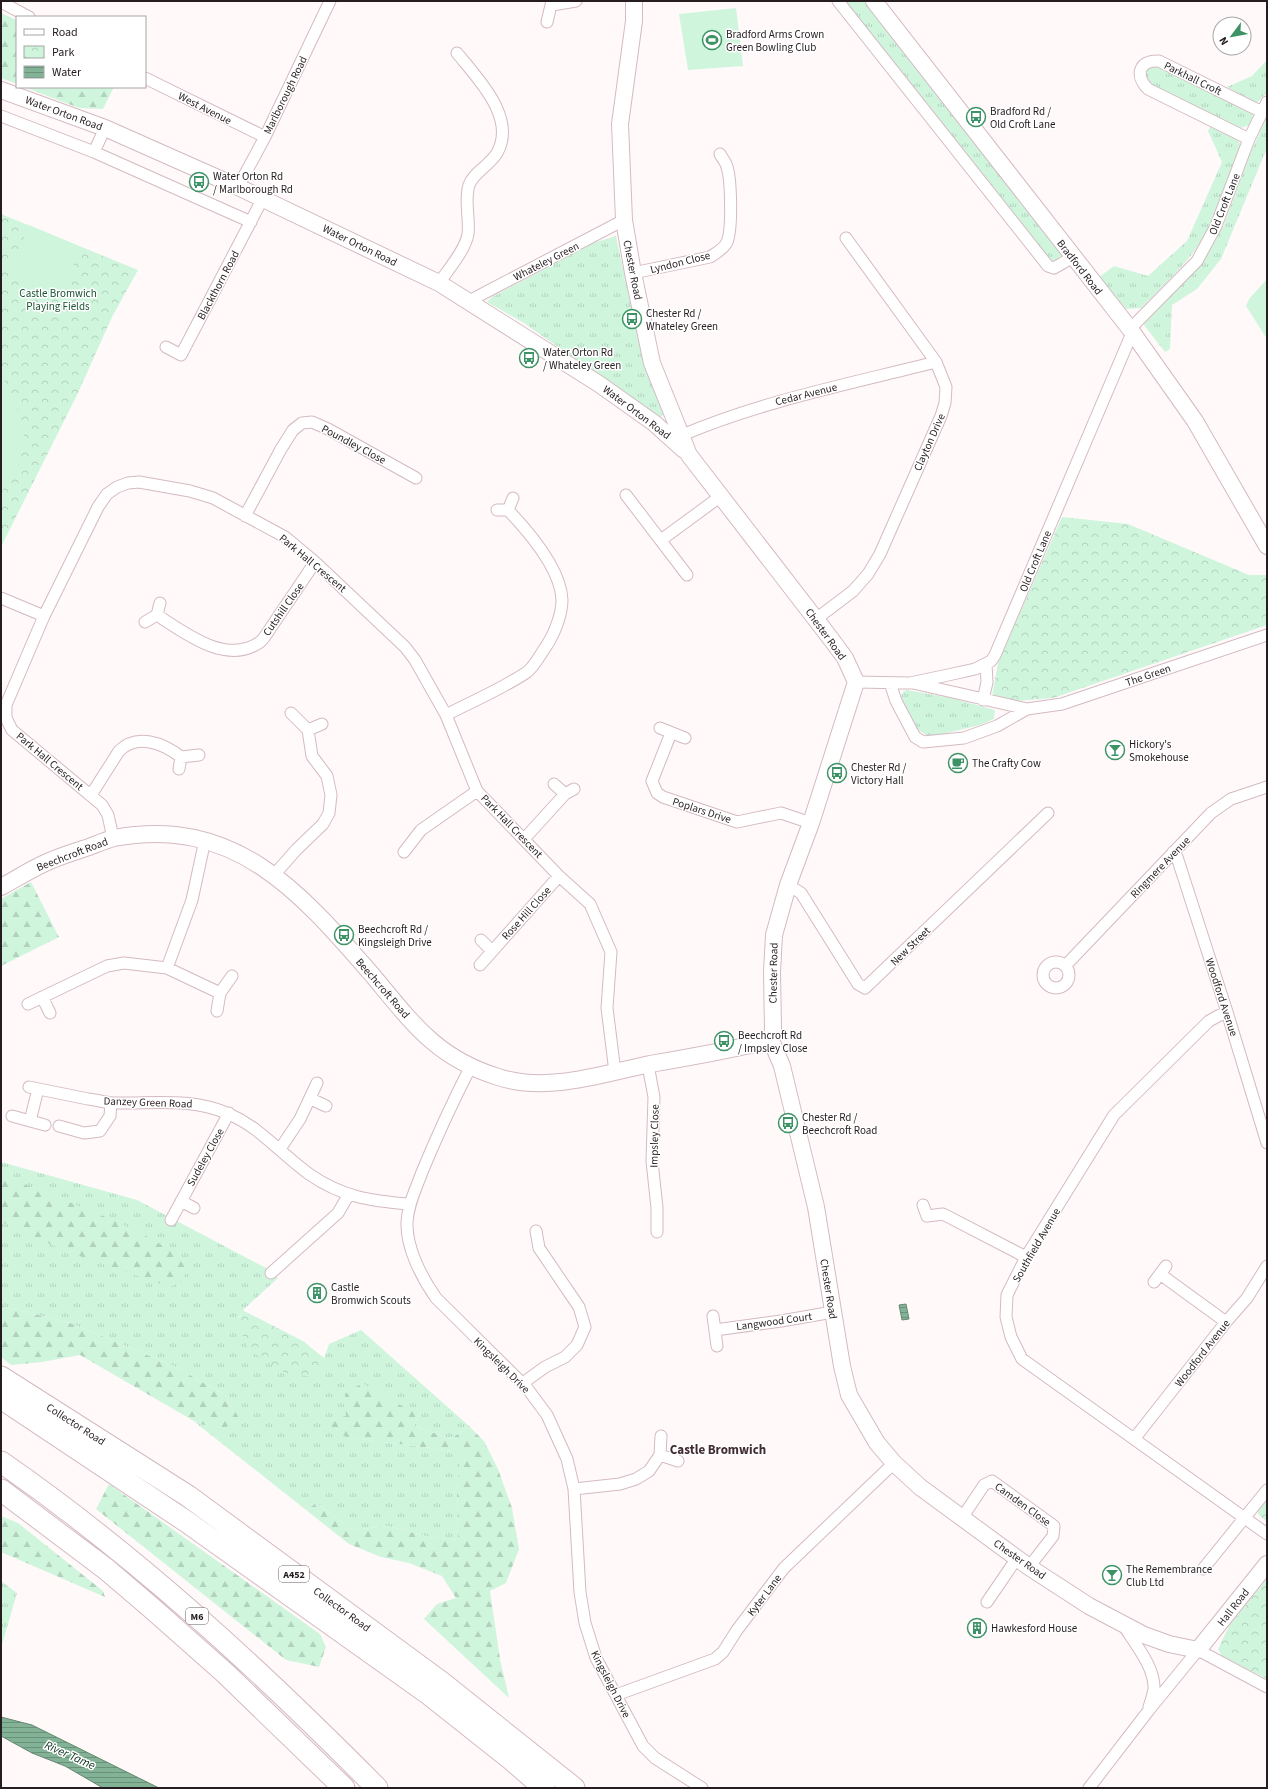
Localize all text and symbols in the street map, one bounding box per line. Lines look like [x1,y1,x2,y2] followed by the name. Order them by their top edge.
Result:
[16,16,146,88] legend
[1212,16,1252,56] north arrow
[52,24,78,41] text: Road
[726,27,824,55] place label: Bradford Arms Crown Green Bowling Club
[701,29,723,51] sports icon: Bradford Arms Crown Green Bowling Club
[1216,34,1232,48] text: N
[52,44,74,61] text: Park
[260,54,311,137] street label: Marlborough Road
[1161,58,1225,99] street label: Parkhall Croft
[52,64,82,81] text: Water
[175,89,235,129] street label: West Avenue
[23,93,105,134] street label: Water Orton Road
[990,104,1056,132] place label: Bradford Rd / Old Croft Lane
[965,106,987,128] bus stop icon: Bradford Rd / Old Croft Lane
[213,169,293,197] place label: Water Orton Rd / Marlborough Rd
[188,171,210,193] bus stop icon: Water Orton Rd / Marlborough Rd
[1205,171,1244,237] street label: Old Croft Lane
[320,221,400,270] street label: Water Orton Road
[1053,237,1106,298] street label: Bradford Road
[511,238,582,285] street label: Whateley Green
[619,239,646,301] street label: Chester Road
[194,248,243,322] street label: Blackthorn Road
[648,248,712,277] street label: Lyndon Close
[19,286,97,314] park label: Castle Bromwich Playing Fields
[646,306,718,334] place label: Chester Rd / Whateley Green
[621,308,643,330] bus stop icon: Chester Rd / Whateley Green
[543,345,621,373] place label: Water Orton Rd / Whateley Green
[518,347,540,369] bus stop icon: Water Orton Rd / Whateley Green
[774,379,839,409] street label: Cedar Avenue
[600,382,674,443] street label: Water Orton Road
[910,411,949,473] street label: Clayton Drive
[319,421,389,468] street label: Poundley Close
[1016,528,1055,594] street label: Old Croft Lane
[276,531,350,596] street label: Park Hall Crescent
[259,579,308,639] street label: Cutshill Close
[802,605,850,663] street label: Chester Road
[1124,661,1173,690] street label: The Green
[13,729,87,794] street label: Park Hall Crescent
[1129,737,1189,765] place label: Hickory's Smokehouse
[1104,739,1126,761] bar icon: Hickory's Smokehouse
[947,752,969,774] cafe icon: The Crafty Cow
[972,756,1041,771] place label: The Crafty Cow
[851,760,907,788] place label: Chester Rd / Victory Hall
[826,762,848,784] bus stop icon: Chester Rd / Victory Hall
[477,791,546,862] street label: Park Hall Crescent
[671,794,734,827] street label: Poplars Drive
[1127,833,1194,901] street label: Ringmere Avenue
[34,834,110,875] street label: Beechcroft Road
[498,883,555,943] street label: Rose Hill Close
[358,922,432,950] place label: Beechcroft Rd / Kingsleigh Drive
[887,923,934,969] street label: New Street
[333,924,355,946] bus stop icon: Beechcroft Rd / Kingsleigh Drive
[765,942,782,1004] street label: Chester Road
[352,955,413,1022] street label: Beechcroft Road
[1202,956,1241,1039] street label: Woodford Avenue
[738,1028,808,1056] place label: Beechcroft Rd / Impsley Close
[713,1030,735,1052] bus stop icon: Beechcroft Rd / Impsley Close
[103,1093,193,1112] street label: Danzey Green Road
[646,1104,663,1168] street label: Impsley Close
[802,1110,877,1138] place label: Chester Rd / Beechcroft Road
[777,1112,799,1134] bus stop icon: Chester Rd / Beechcroft Road
[183,1125,228,1189] street label: Sudeley Close
[1009,1205,1064,1285] street label: Southfield Avenue
[816,1258,841,1320] street label: Chester Road
[331,1280,411,1308] place label: Castle Bromwich Scouts
[306,1282,328,1304] building icon: Castle Bromwich Scouts
[735,1309,813,1334] street label: Langwood Court
[1171,1316,1234,1390] street label: Woodford Avenue
[470,1334,533,1397] street label: Kingsleigh Drive
[43,1400,108,1449] street label: Collector Road
[670,1441,766,1459] district label: Castle Bromwich
[992,1479,1054,1530] street label: Camden Close
[991,1536,1049,1583] street label: Chester Road
[1126,1562,1213,1590] place label: The Remembrance Club Ltd
[1101,1564,1123,1586] bar icon: The Remembrance Club Ltd
[279,1566,309,1582] road number: A452
[744,1571,785,1619] street label: Kyter Lane
[310,1584,373,1635] street label: Collector Road
[1214,1585,1253,1629] street label: Hall Road
[186,1608,208,1624] road number: M6
[966,1617,988,1639] building icon: Hawkesford House
[991,1621,1078,1636] place label: Hawkesford House
[587,1648,634,1721] street label: Kingsleigh Drive
[42,1737,98,1774] water label: River Tame

